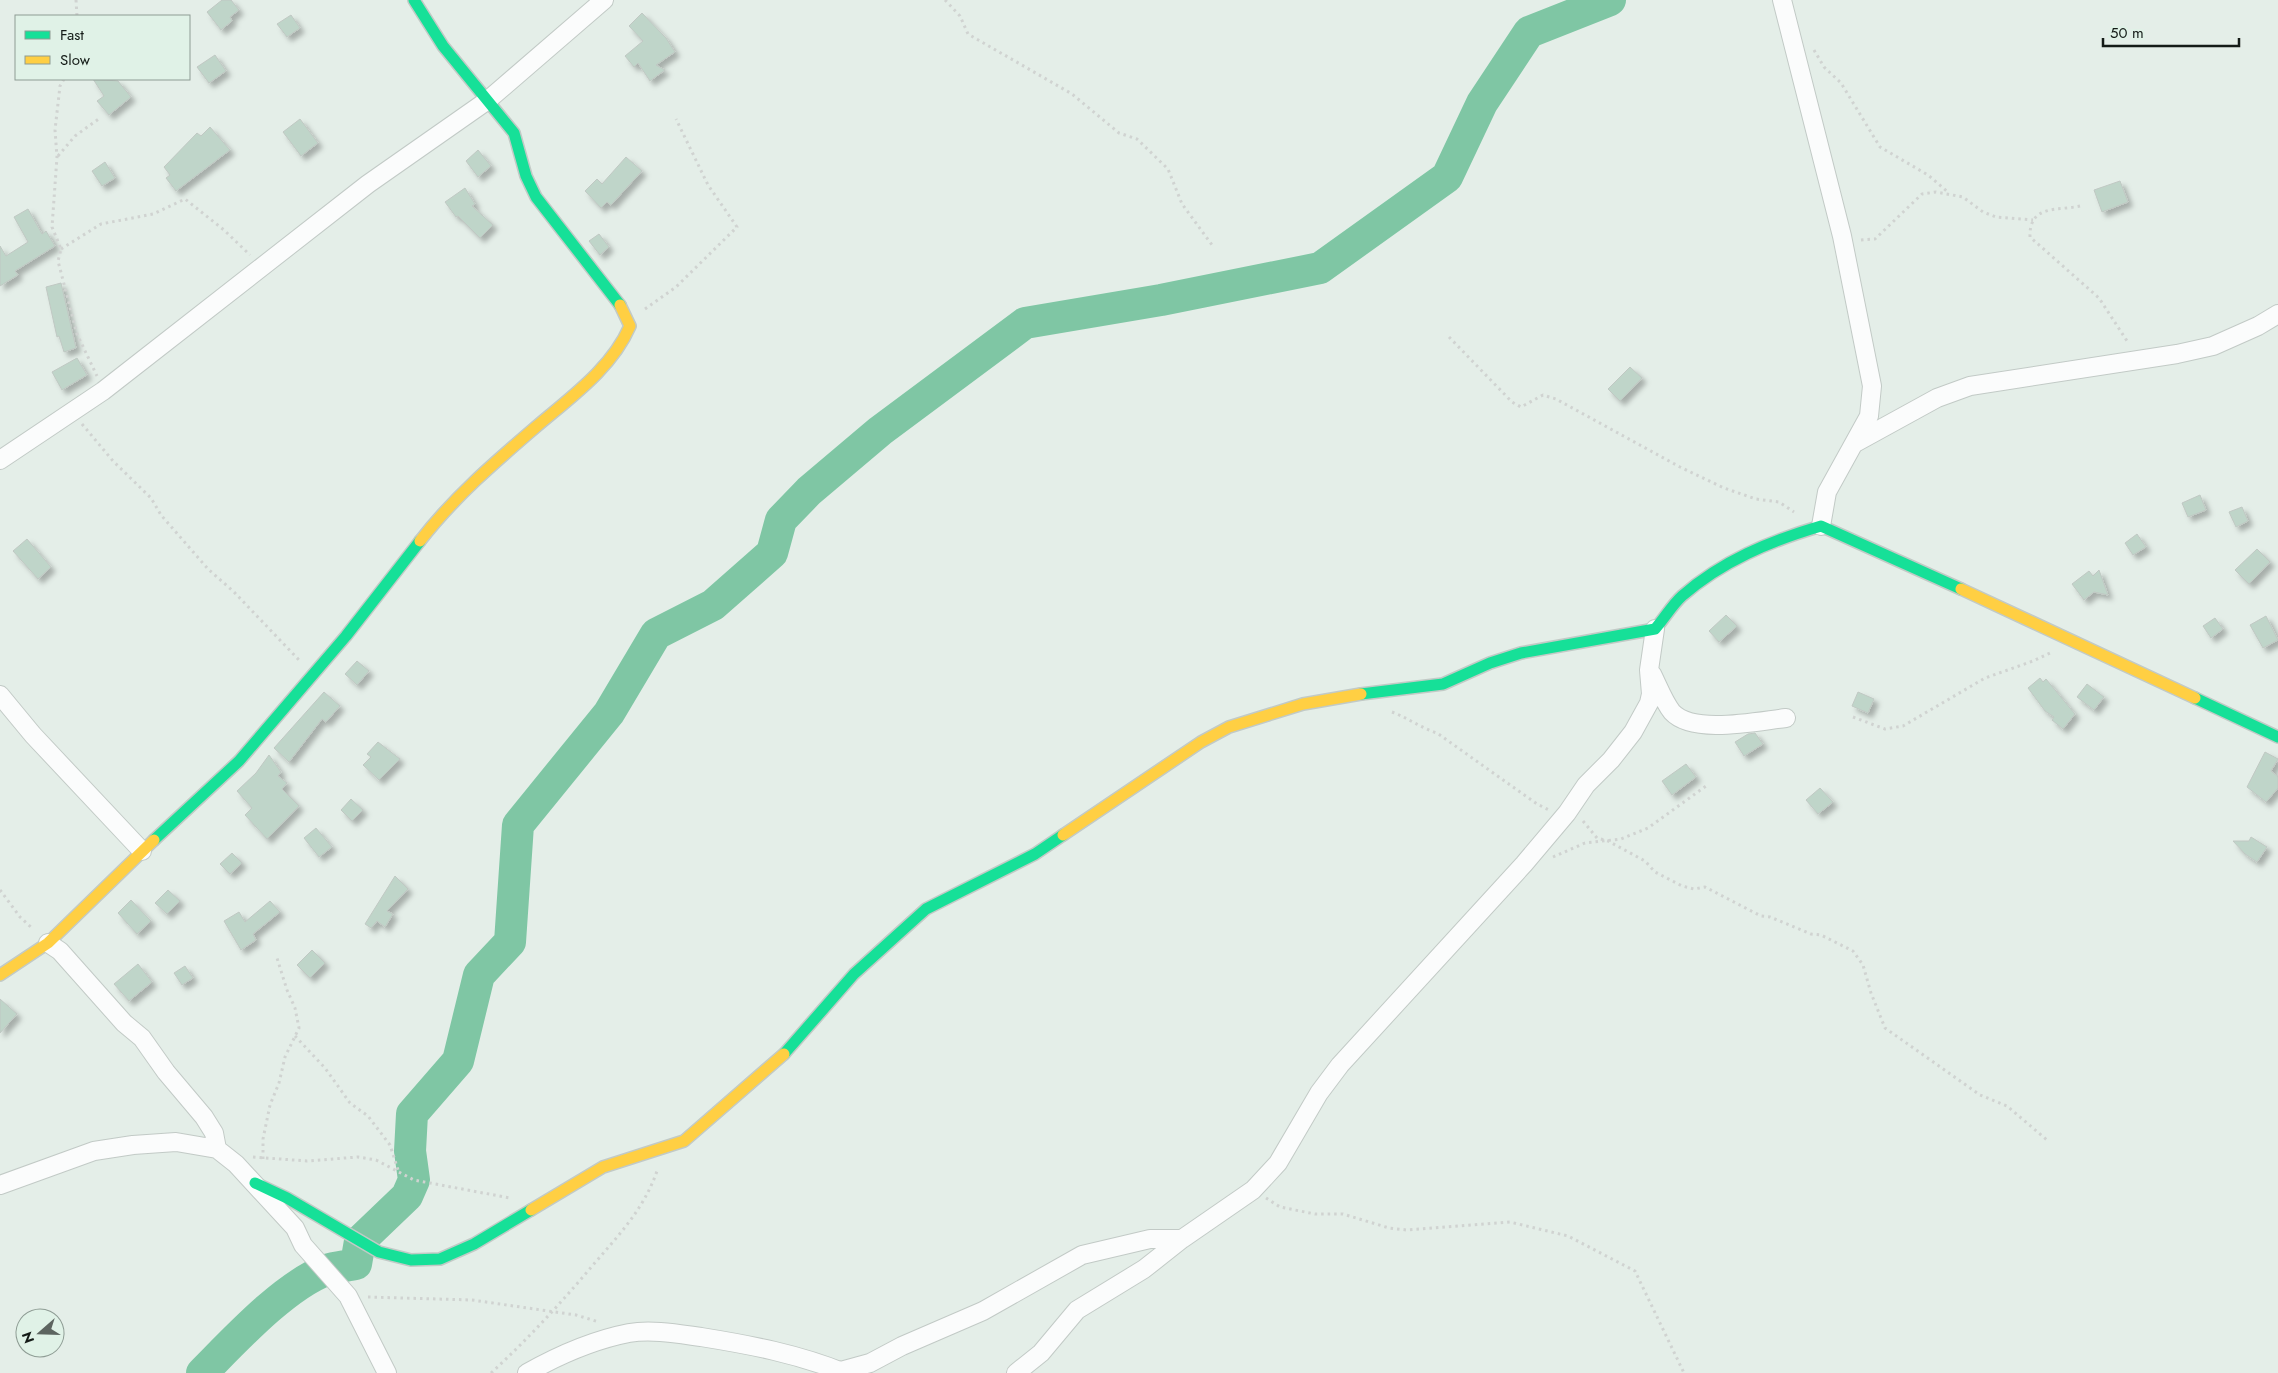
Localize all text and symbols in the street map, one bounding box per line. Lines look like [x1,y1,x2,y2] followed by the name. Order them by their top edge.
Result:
[15,15,190,80] legend
[2103,15,2239,47] scale bar
[2110,22,2144,44] text: 50 m
[60,24,84,46] text: Fast
[60,49,91,71] text: Slow
[15,1308,65,1358] north arrow
[16,1329,39,1346] text: N

